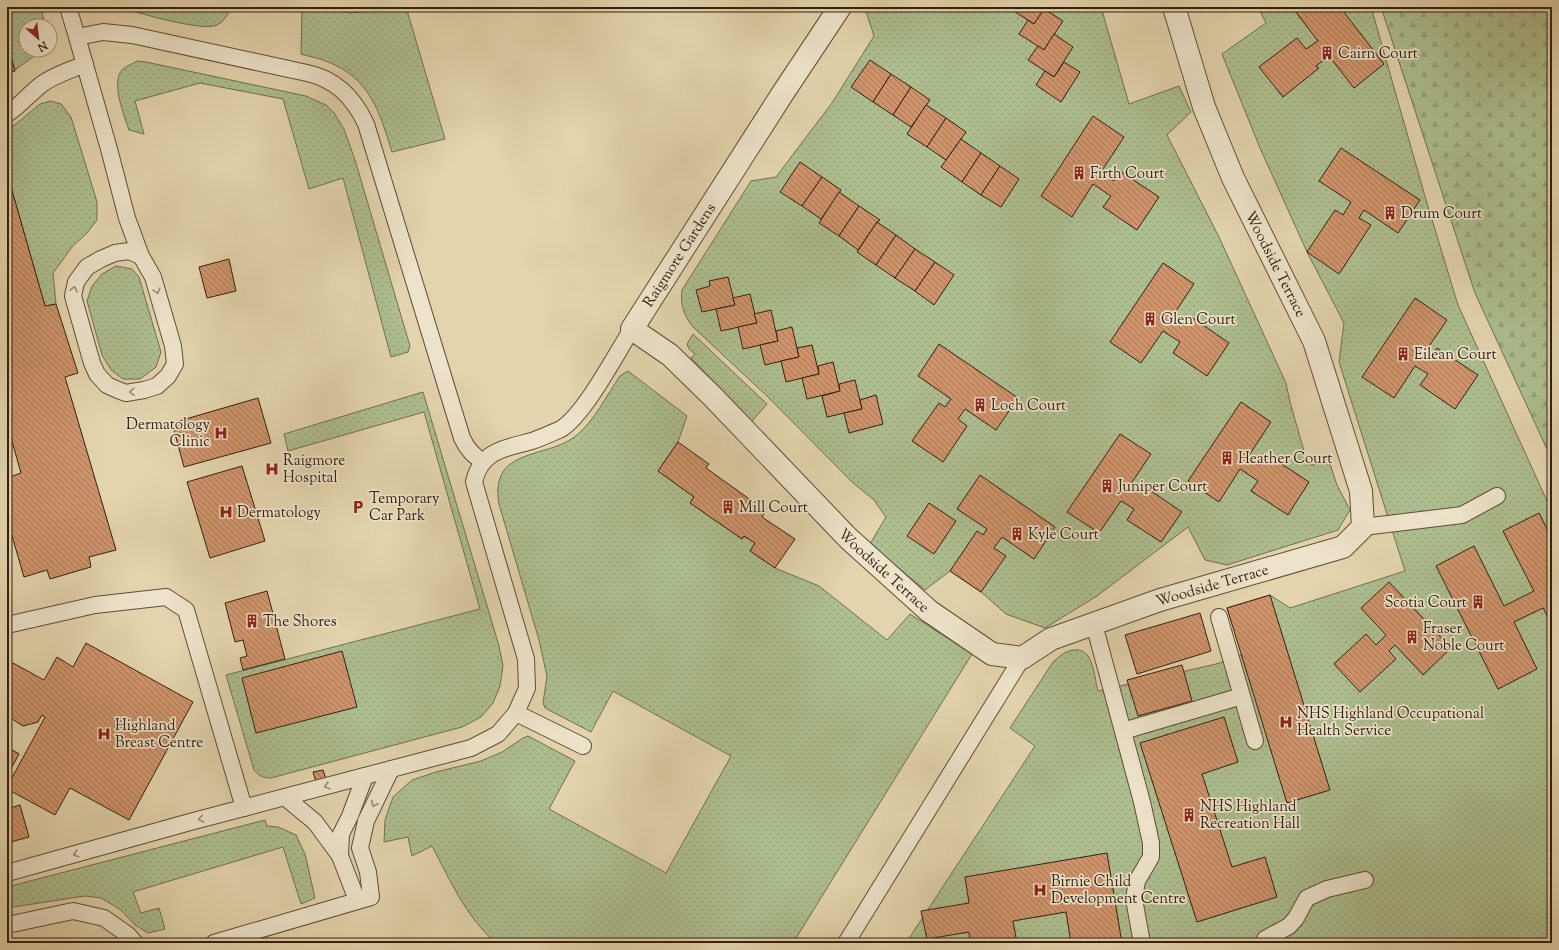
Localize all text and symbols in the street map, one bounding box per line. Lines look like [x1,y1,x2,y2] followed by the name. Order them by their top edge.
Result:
[18,18,58,58] north arrow
[34,36,51,55] text: N
[1338,44,1418,65] place label: Cairn Court
[1319,45,1335,61] building icon: Cairn Court
[1090,164,1164,185] place label: Firth Court
[1071,165,1087,181] building icon: Firth Court
[639,200,722,312] street label: Raigmore Gardens
[1401,204,1482,225] place label: Drum Court
[1382,205,1398,221] building icon: Drum Court
[1239,208,1310,321] street label: Woodside Terrace
[70,286,78,292] one-way arrow
[152,287,161,294] one-way arrow
[1161,310,1236,331] place label: Glen Court
[1142,311,1158,327] building icon: Glen Court
[1414,345,1497,366] place label: Eilean Court
[1395,346,1411,362] building icon: Eilean Court
[129,387,135,396] one-way arrow
[991,396,1066,417] place label: Loch Court
[972,397,988,413] building icon: Loch Court
[126,415,211,453] place label: Dermatology Clinic
[213,425,229,441] hospital icon: Dermatology Clinic
[1238,449,1333,470] place label: Heather Court
[1219,450,1235,466] building icon: Heather Court
[283,451,345,489] place label: Raigmore Hospital
[264,461,280,477] hospital icon: Raigmore Hospital
[1117,477,1207,498] place label: Juniper Court
[1099,478,1115,494] building icon: Juniper Court
[369,489,440,527] place label: Temporary Car Park
[739,498,808,519] place label: Mill Court
[350,499,366,515] parking icon: Temporary Car Park
[720,499,736,515] building icon: Mill Court
[237,503,321,524] place label: Dermatology
[218,504,234,520] hospital icon: Dermatology
[832,524,933,618] street label: Woodside Terrace
[1028,525,1099,546] place label: Kyle Court
[1009,526,1025,542] building icon: Kyle Court
[1154,560,1272,613] street label: Woodside Terrace
[1384,593,1467,614] place label: Scotia Court
[1470,594,1486,610] building icon: Scotia Court
[263,612,337,633] place label: The Shores
[244,613,260,629] building icon: The Shores
[1423,619,1504,657] place label: Fraser Noble Court
[1404,629,1420,645] building icon: Fraser Noble Court
[1297,704,1484,742] place label: NHS Highland Occupational Health Service
[1278,714,1294,730] hospital icon: NHS Highland Occupational Health Service
[115,716,203,754] place label: Highland Breast Centre
[96,726,112,742] hospital icon: Highland Breast Centre
[324,781,331,790] one-way arrow
[1200,797,1300,835] place label: NHS Highland Recreation Hall
[371,800,379,808] one-way arrow
[1181,807,1197,823] building icon: NHS Highland Recreation Hall
[198,814,205,823] one-way arrow
[73,849,79,857] one-way arrow
[1051,872,1186,910] place label: Birnie Child Development Centre
[1032,882,1048,898] hospital icon: Birnie Child Development Centre

